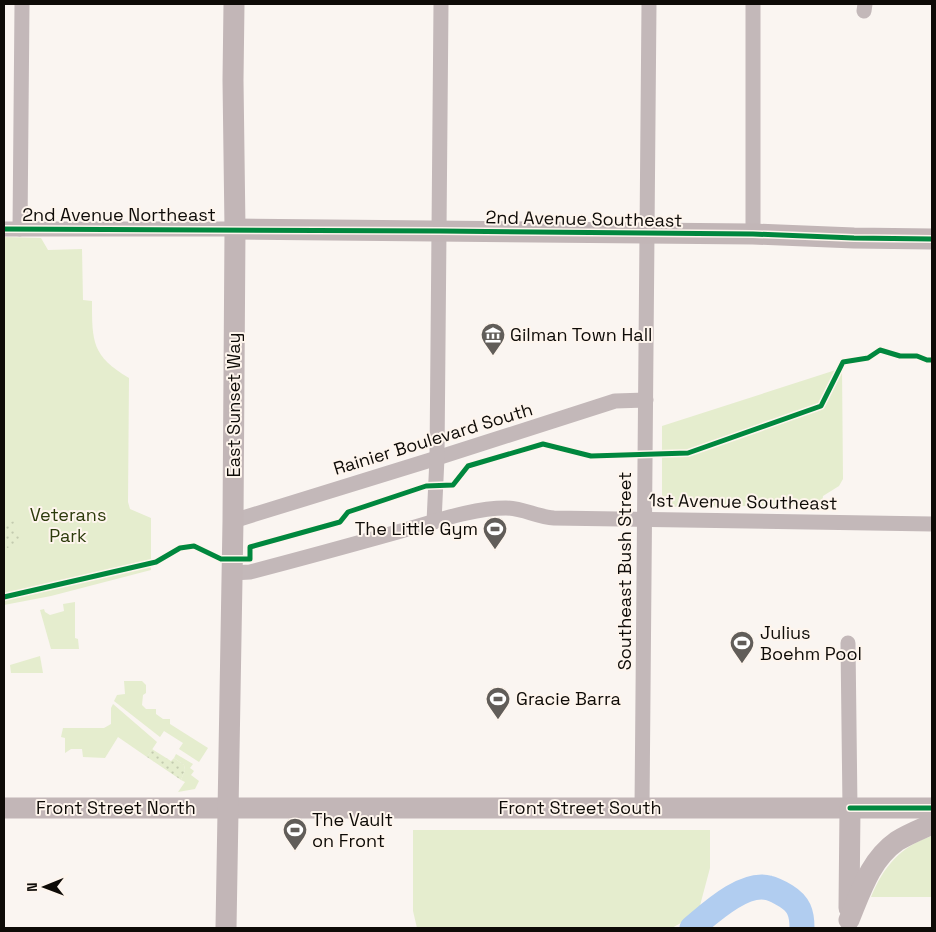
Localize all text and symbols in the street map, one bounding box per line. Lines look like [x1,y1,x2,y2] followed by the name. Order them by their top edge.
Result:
[22,203,216,226] street label: 2nd Avenue Northeast
[485,205,683,232] street label: 2nd Avenue Southeast
[480,322,506,356] museum icon: Gilman Town Hall
[510,323,653,346] place label: Gilman Town Hall
[222,333,245,477] street label: East Sunset Way
[330,397,535,480] street label: Rainier Boulevard South
[613,472,636,670] street label: Southeast Bush Street
[649,488,838,515] street label: 1st Avenue Southeast
[30,503,106,547] park label: Veterans Park
[482,516,508,550] sports icon: The Little Gym
[355,517,478,540] place label: The Little Gym
[760,621,862,665] place label: Julius Boehm Pool
[729,630,755,664] sports icon: Julius Boehm Pool
[485,686,511,720] sports icon: Gracie Barra
[516,687,621,710] place label: Gracie Barra
[36,796,196,819] street label: Front Street North
[498,796,662,819] street label: Front Street South
[312,808,393,852] place label: The Vault on Front
[282,817,308,851] sports icon: The Vault on Front
[20,862,70,912] north arrow
[23,882,41,892] text: N

